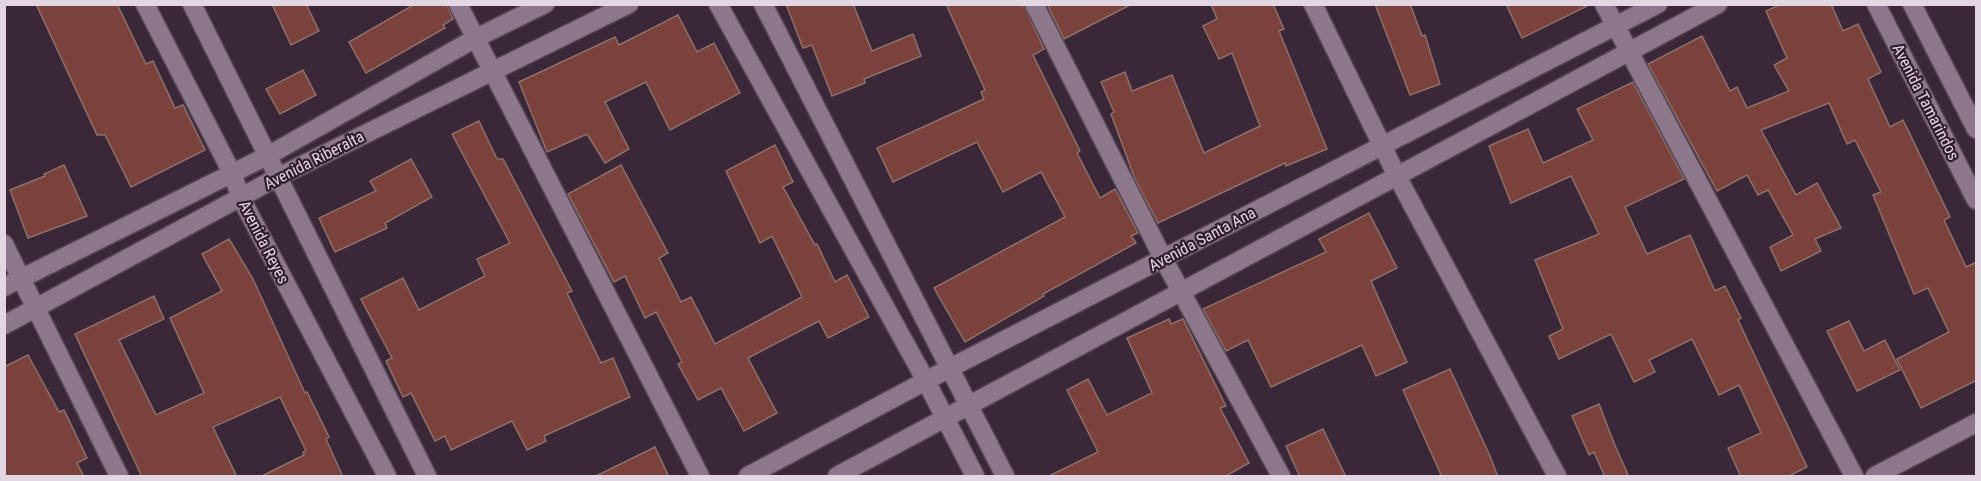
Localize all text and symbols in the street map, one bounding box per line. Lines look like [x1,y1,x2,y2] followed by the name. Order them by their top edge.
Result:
[1889,41,1963,163] street label: Avenida Tamarindos
[261,127,367,193] street label: Avenida Riberalta
[235,197,293,287] street label: Avenida Reyes
[1145,203,1259,275] street label: Avenida Santa Ana

